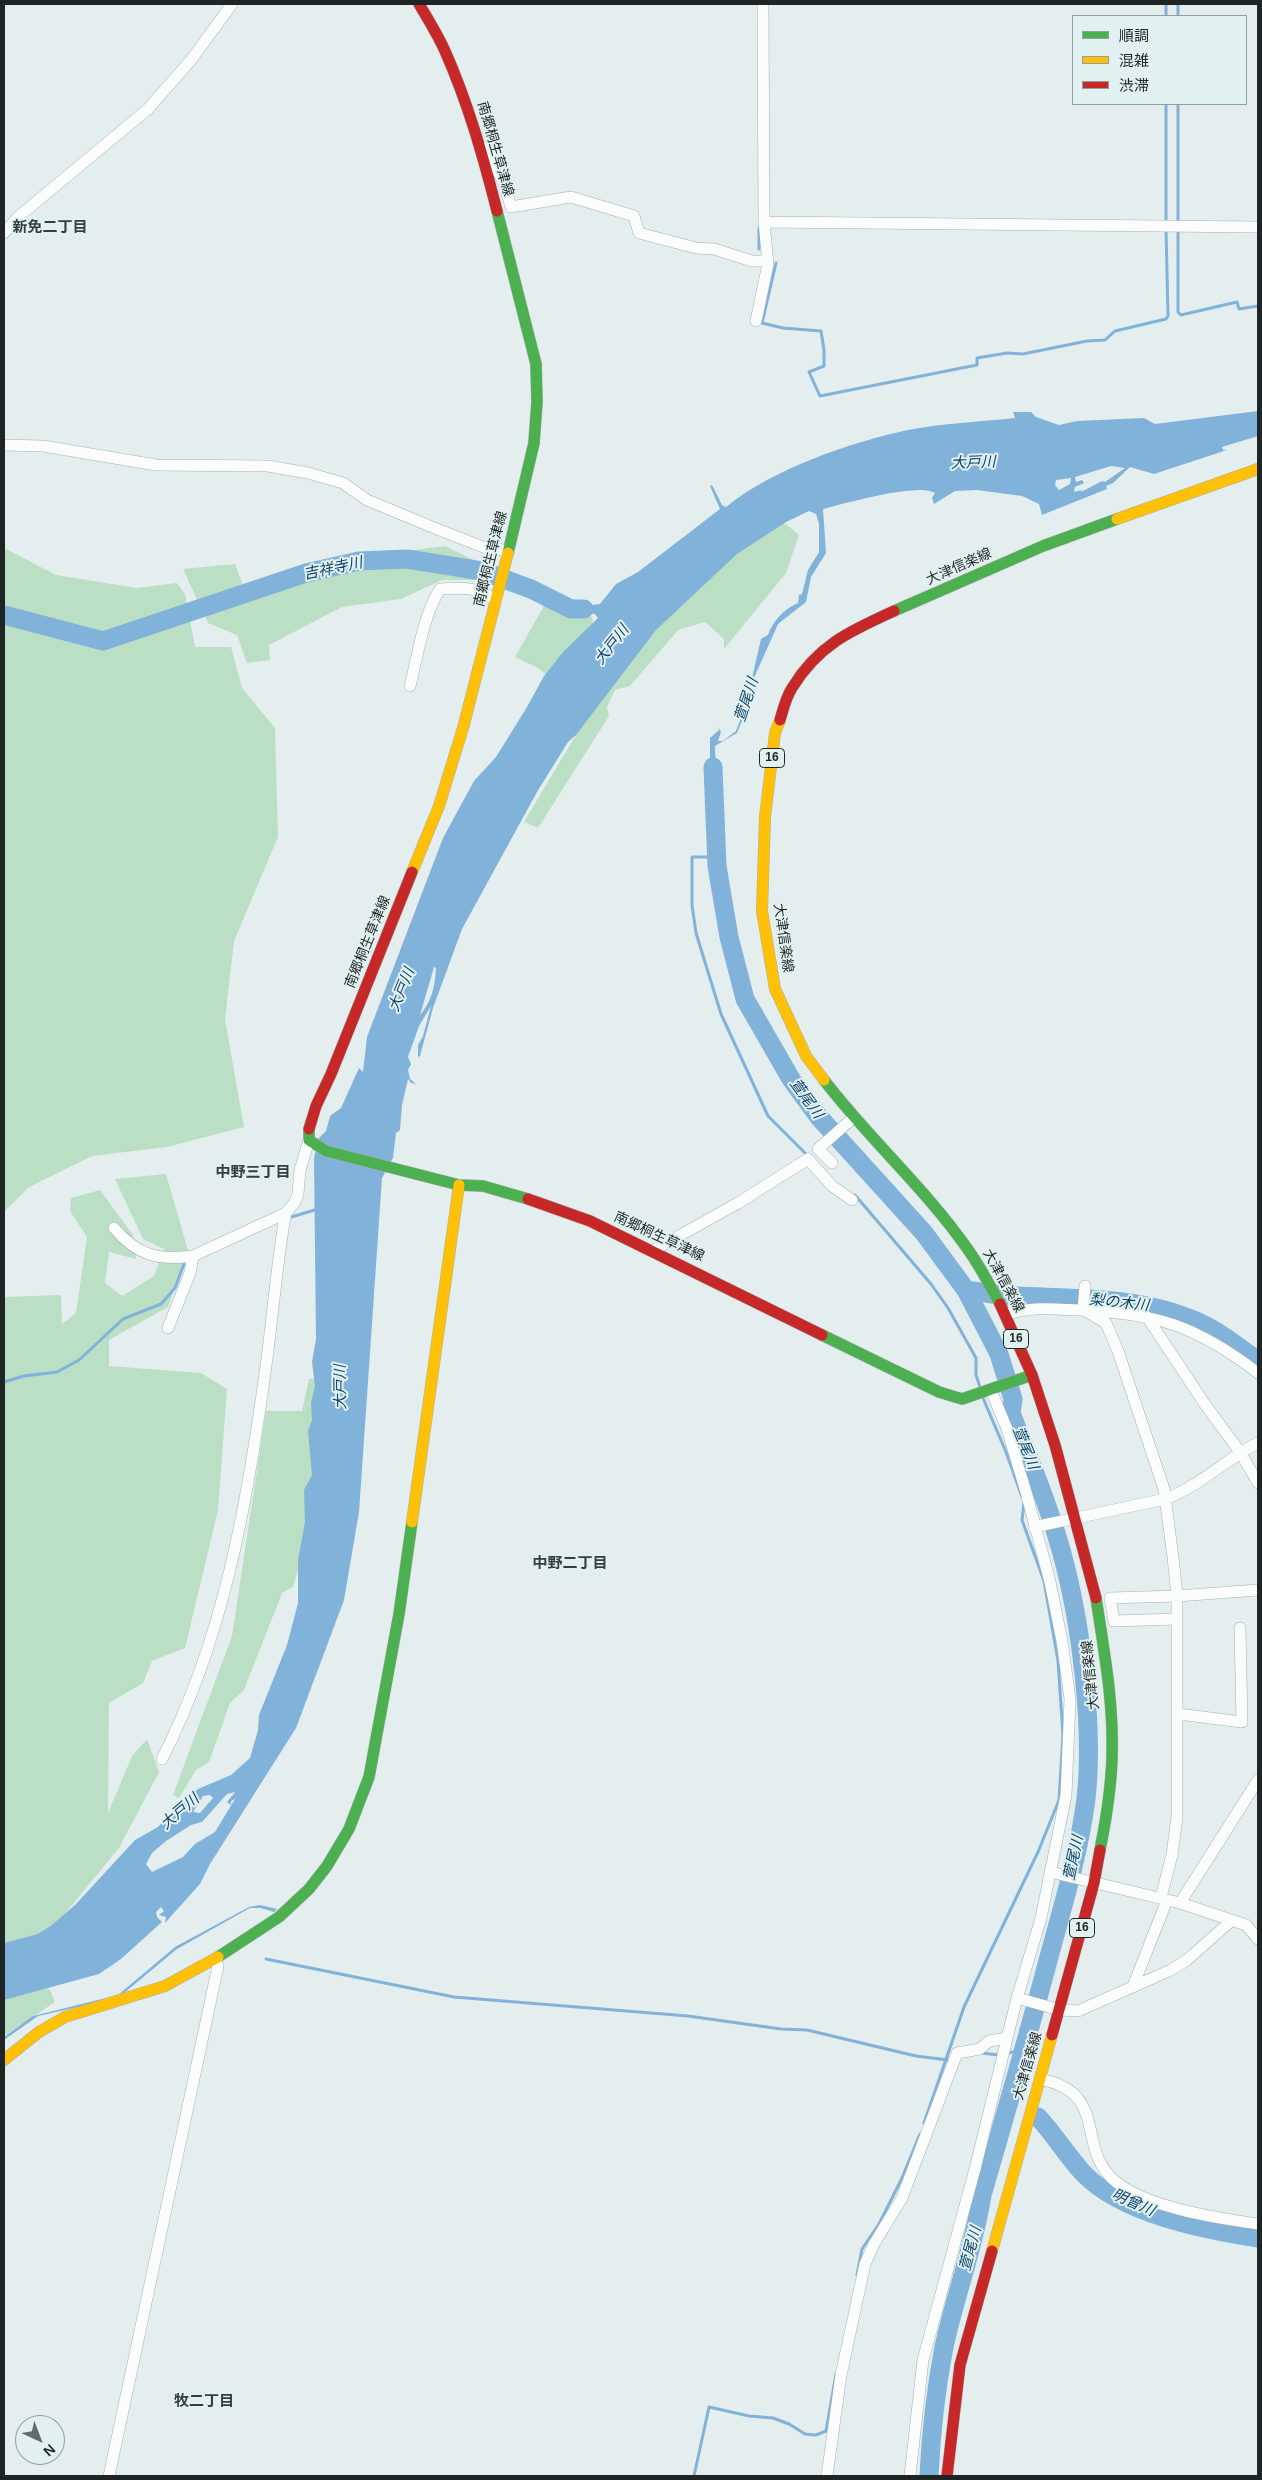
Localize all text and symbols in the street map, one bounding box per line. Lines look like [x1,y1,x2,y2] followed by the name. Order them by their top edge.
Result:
[1072,15,1247,105] legend
[1119,27,1149,44] text: 順調
[1119,52,1149,69] text: 混雑
[1119,77,1149,94] text: 渋滞
[473,100,517,198] street label: 南郷桐生草津線
[13,219,87,237] district label: 新免二丁目
[950,453,996,473] water label: 大戸川
[471,509,511,609] street label: 南郷桐生草津線
[924,545,994,589] street label: 大津信楽線
[302,554,364,584] water label: 吉祥寺川
[591,622,633,668] water label: 大戸川
[731,676,763,724] water label: 萱尾川
[760,748,784,768] road number: 16
[342,893,394,991] street label: 南郷桐生草津線
[770,902,796,974] street label: 大津信楽線
[385,966,419,1014] water label: 大戸川
[785,1076,827,1122] water label: 萱尾川
[216,1164,290,1182] district label: 中野三丁目
[611,1209,707,1265] street label: 南郷桐生草津線
[979,1246,1027,1316] street label: 大津信楽線
[1088,1291,1150,1315] water label: 梨の木川
[1004,1330,1028,1348] road number: 16
[332,1364,350,1410] water label: 大戸川
[1008,1424,1042,1472] water label: 萱尾川
[533,1555,607,1573] district label: 中野二丁目
[1079,1639,1103,1711] street label: 大津信楽線
[157,1790,203,1834] water label: 大戸川
[1061,1834,1087,1882] water label: 萱尾川
[1070,1919,1094,1938] road number: 16
[1010,2030,1046,2102] street label: 大津信楽線
[1109,2186,1157,2220] water label: 明曾川
[956,2225,986,2273] water label: 萱尾川
[174,2393,234,2411] district label: 牧二丁目
[15,2415,65,2465] north arrow
[40,2441,59,2460] text: N

